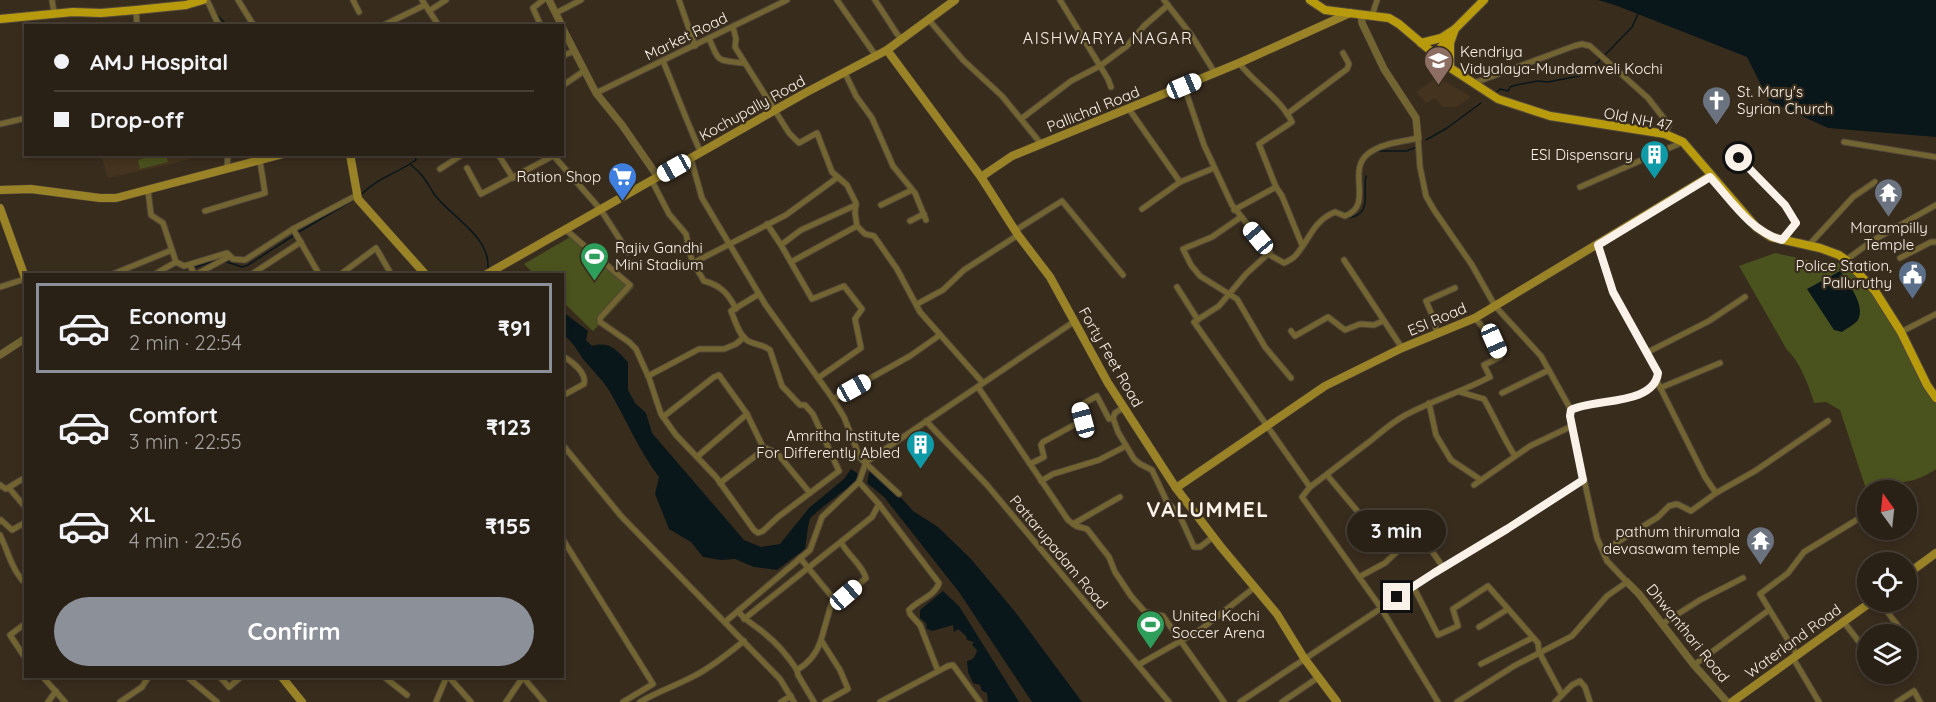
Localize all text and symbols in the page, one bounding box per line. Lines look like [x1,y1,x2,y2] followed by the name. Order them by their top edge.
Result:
[641,8,731,64] street label: Market Road
[1023,28,1193,48] district label: AISHWARYA NAGAR
[1460,42,1663,78] place label: Kendriya Vidyalaya-Mundamveli Kochi
[1423,44,1455,86] school or university icon: Kendriya Vidyalaya-Mundamveli Kochi
[90,48,228,76] text: AMJ Hospital
[696,71,808,145] street label: Kochupally Road
[1164,71,1204,101] car
[1044,82,1142,136] street label: Pallichal Road
[1737,82,1833,118] place label: St. Mary's Syrian Church
[1700,84,1732,126] church icon: St. Mary's Syrian Church
[1602,103,1674,135] street label: Old NH 47
[90,106,184,134] text: Drop-off
[1638,138,1670,180] building icon: ESI Dispensary
[1725,144,1752,171] route start
[1530,145,1633,164] place label: ESI Dispensary
[654,151,694,185] car
[606,160,638,202] supermarket icon: Ration Shop
[517,167,601,186] place label: Ration Shop
[1873,176,1905,218] temple icon: Marampilly Temple
[1240,218,1276,258] car
[1850,218,1928,254] place label: Marampilly Temple
[615,238,704,274] place label: Rajiv Gandhi Mini Stadium
[578,240,610,282] sports icon: Rajiv Gandhi Mini Stadium
[1796,256,1892,292] place label: Police Station, Palluruthy
[1897,258,1929,300] public building icon: Police Station, Palluruthy
[1405,298,1469,340] street label: ESI Road
[57,301,111,355] icon: car
[129,302,227,330] text: Economy
[1075,304,1147,410] street label: Forty Feet Road
[498,314,531,342] text: ₹91
[1478,321,1510,361] car
[129,330,242,355] text: 2 min · 22:54
[834,371,874,405] car
[57,400,111,454] icon: car
[1070,400,1096,440] car
[129,401,218,429] text: Comfort
[486,413,531,441] text: ₹123
[756,426,900,462] place label: Amritha Institute For Differently Abled
[905,428,937,470] building icon: Amritha Institute For Differently Abled
[129,429,242,454] text: 3 min · 22:55
[1857,480,1917,540] north arrow
[1857,480,1917,684] map controls
[1006,491,1112,613] street label: Pattarupadam Road
[1146,496,1270,522] district label: VALUMMEL
[57,499,111,553] icon: car
[129,500,156,528] text: XL
[1348,510,1446,552] callout: 3 min
[485,512,531,540] text: ₹155
[1371,518,1422,543] text: 3 min
[1603,522,1740,558] place label: pathum thirumala devasawam temple
[1745,524,1777,566] temple icon: pathum thirumala devasawam temple
[129,528,241,553] text: 4 min · 22:56
[1857,552,1917,612] button: locate
[827,576,865,614] car
[1642,580,1734,686] street label: Dhwanthari Road
[1383,583,1410,610] route end
[54,597,534,666] button: Confirm
[1741,600,1845,682] street label: Waterland Road
[1172,606,1265,642] place label: United Kochi Soccer Arena
[1135,608,1167,650] sports icon: United Kochi Soccer Arena
[1857,624,1917,684] button: layers

